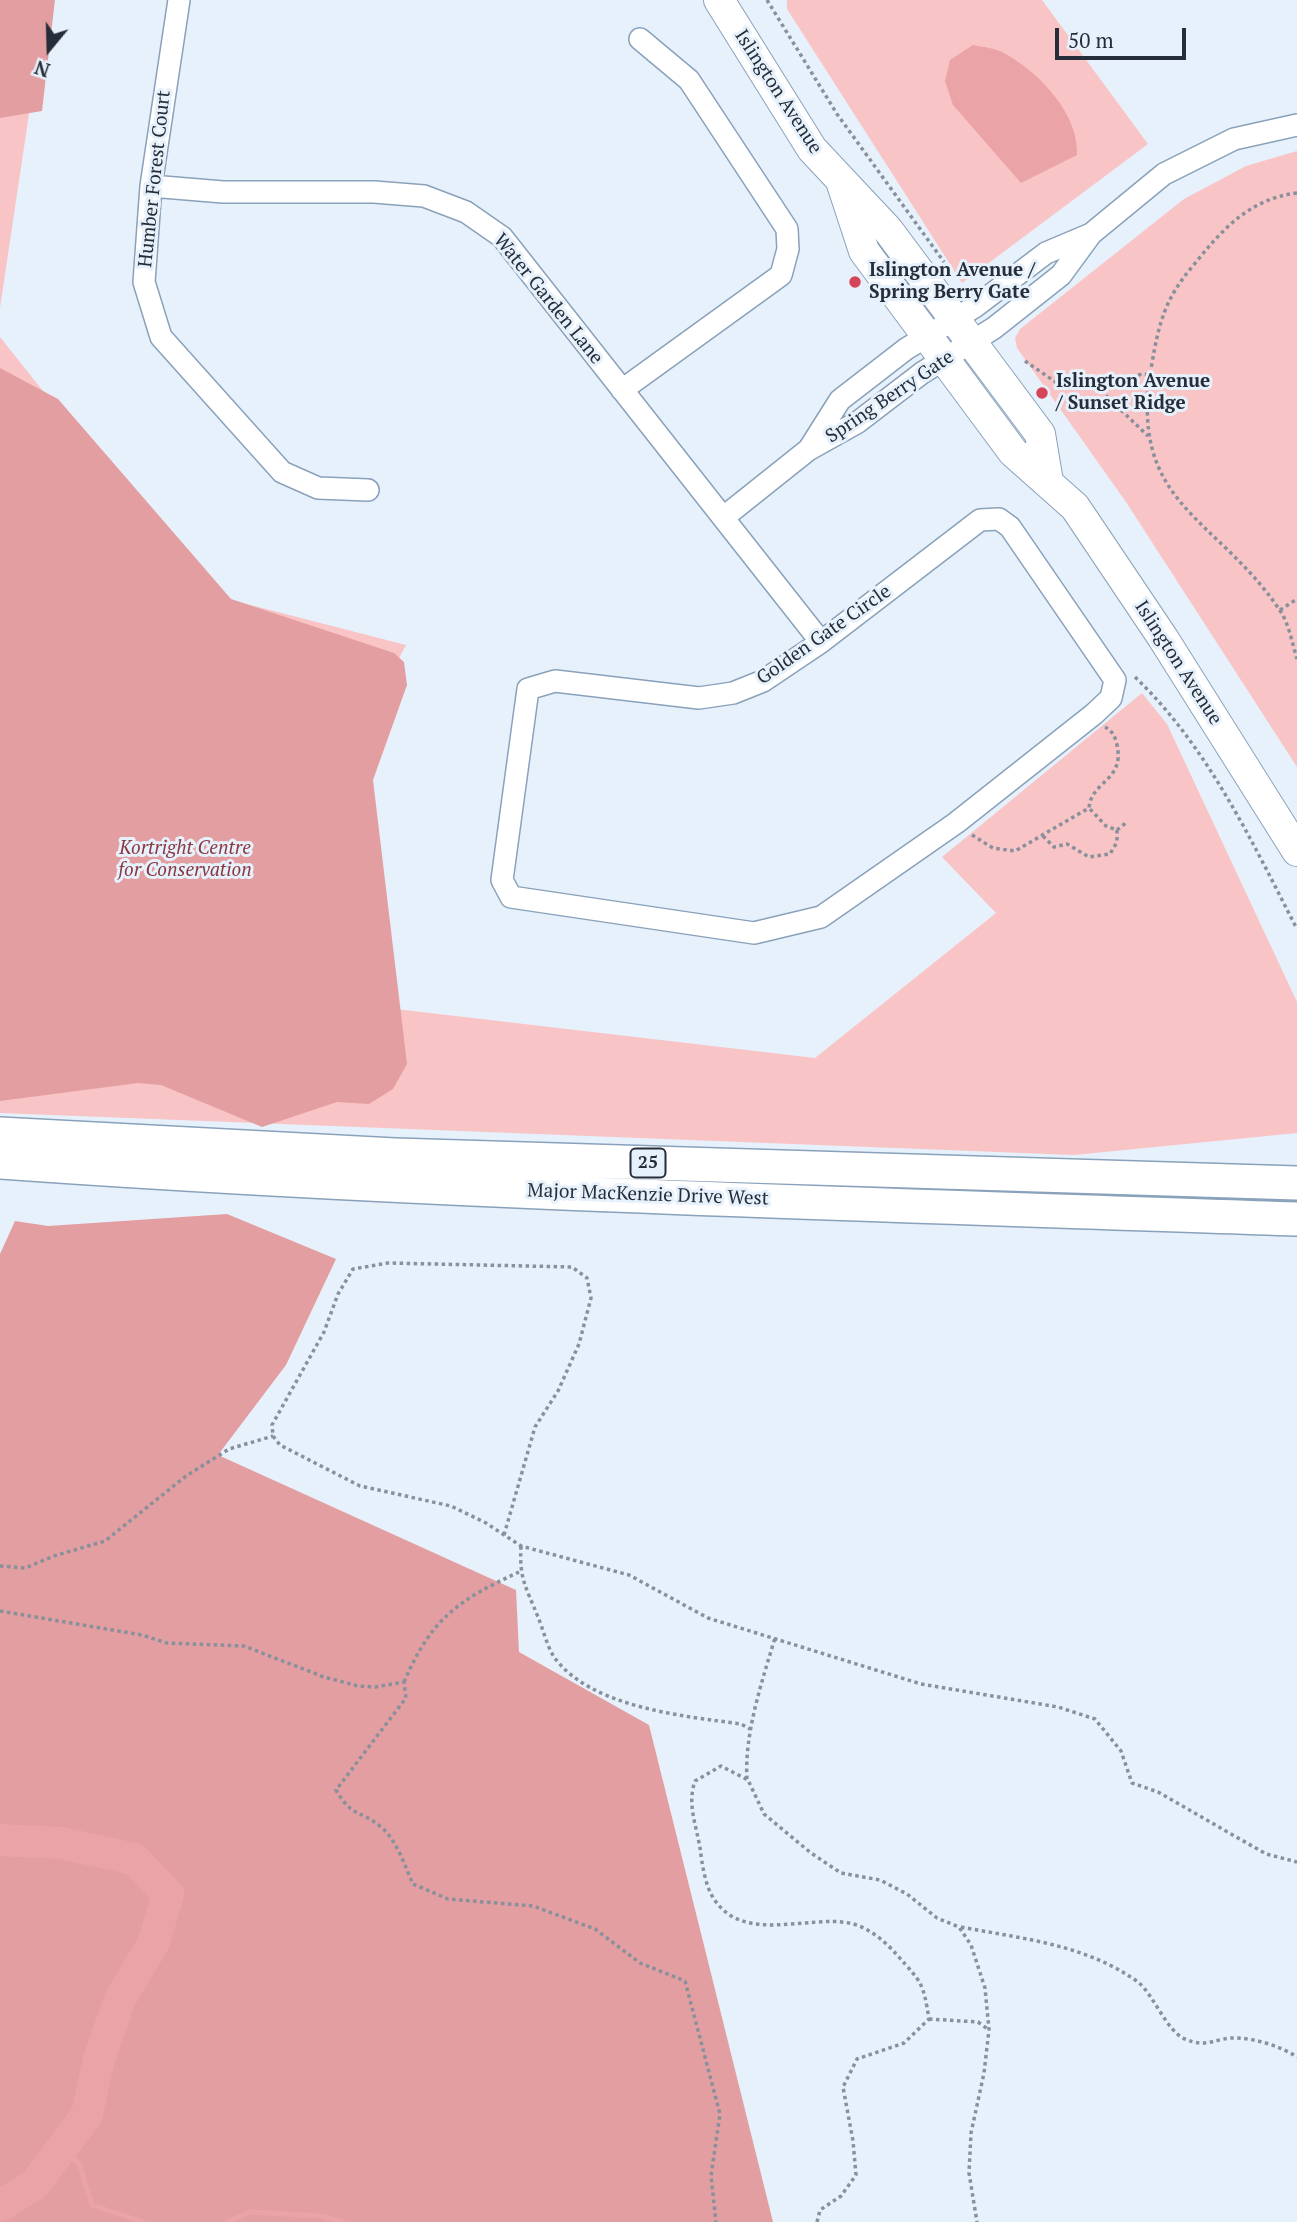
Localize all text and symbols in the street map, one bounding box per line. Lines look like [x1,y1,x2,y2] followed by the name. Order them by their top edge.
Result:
[14,14,84,84] north arrow
[1059,14,1190,58] scale bar
[729,26,827,158] street label: Islington Avenue
[1068,26,1114,54] text: 50 m
[31,55,53,83] text: N
[134,89,176,269] street label: Humber Forest Court
[488,229,608,369] street label: Water Garden Lane
[869,260,1035,304] place label: Islington Avenue / Spring Berry Gate
[847,274,863,290] marker: Islington Avenue / Spring Berry Gate
[822,346,958,448] street label: Spring Berry Gate
[1056,371,1210,415] place label: Islington Avenue / Sunset Ridge
[1034,385,1050,401] marker: Islington Avenue / Sunset Ridge
[753,580,895,690] street label: Golden Gate Circle
[1129,597,1227,729] street label: Islington Avenue
[118,838,252,882] park label: Kortright Centre for Conservation
[630,1148,666,1178] road number: 25
[527,1179,769,1211] street label: Major MacKenzie Drive West

